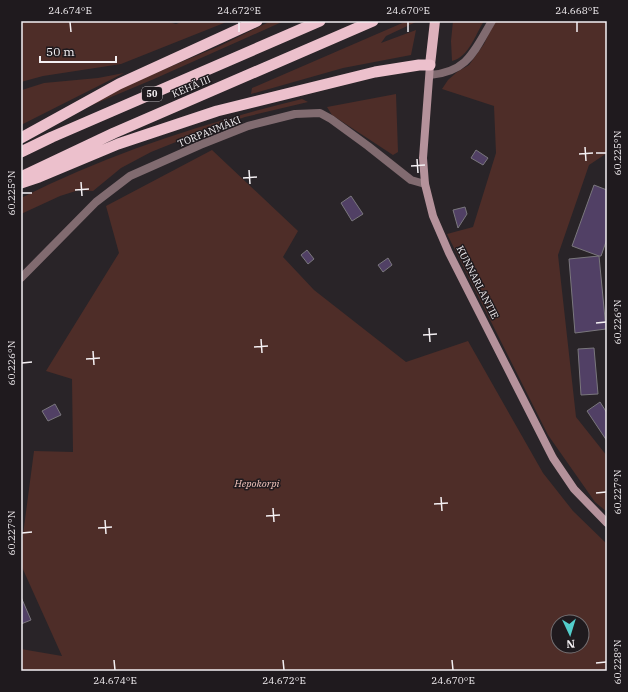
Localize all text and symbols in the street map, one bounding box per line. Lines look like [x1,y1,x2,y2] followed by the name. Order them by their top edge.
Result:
[48,4,92,17] text: 24.674°E
[217,4,261,17] text: 24.672°E
[386,4,430,17] text: 24.670°E
[555,4,599,17] text: 24.668°E
[40,38,116,64] scale bar
[46,44,75,59] text: 50 m
[170,72,213,100] street label: KEHÄ III
[142,87,162,101] road number: 50
[176,113,243,150] street label: TORPANMÄKI
[611,130,624,176] text: 60.225°N
[5,170,18,216] text: 60.225°N
[453,243,502,321] street label: KUNNARLANTIE
[611,299,624,345] text: 60.226°N
[5,340,18,386] text: 60.226°N
[611,469,624,515] text: 60.227°N
[234,477,279,490] park label: Hepokorpi
[5,510,18,556] text: 60.227°N
[550,614,590,654] north arrow
[566,637,576,651] text: N
[611,639,624,685] text: 60.228°N
[93,674,137,687] text: 24.674°E
[262,674,306,687] text: 24.672°E
[431,674,475,687] text: 24.670°E

